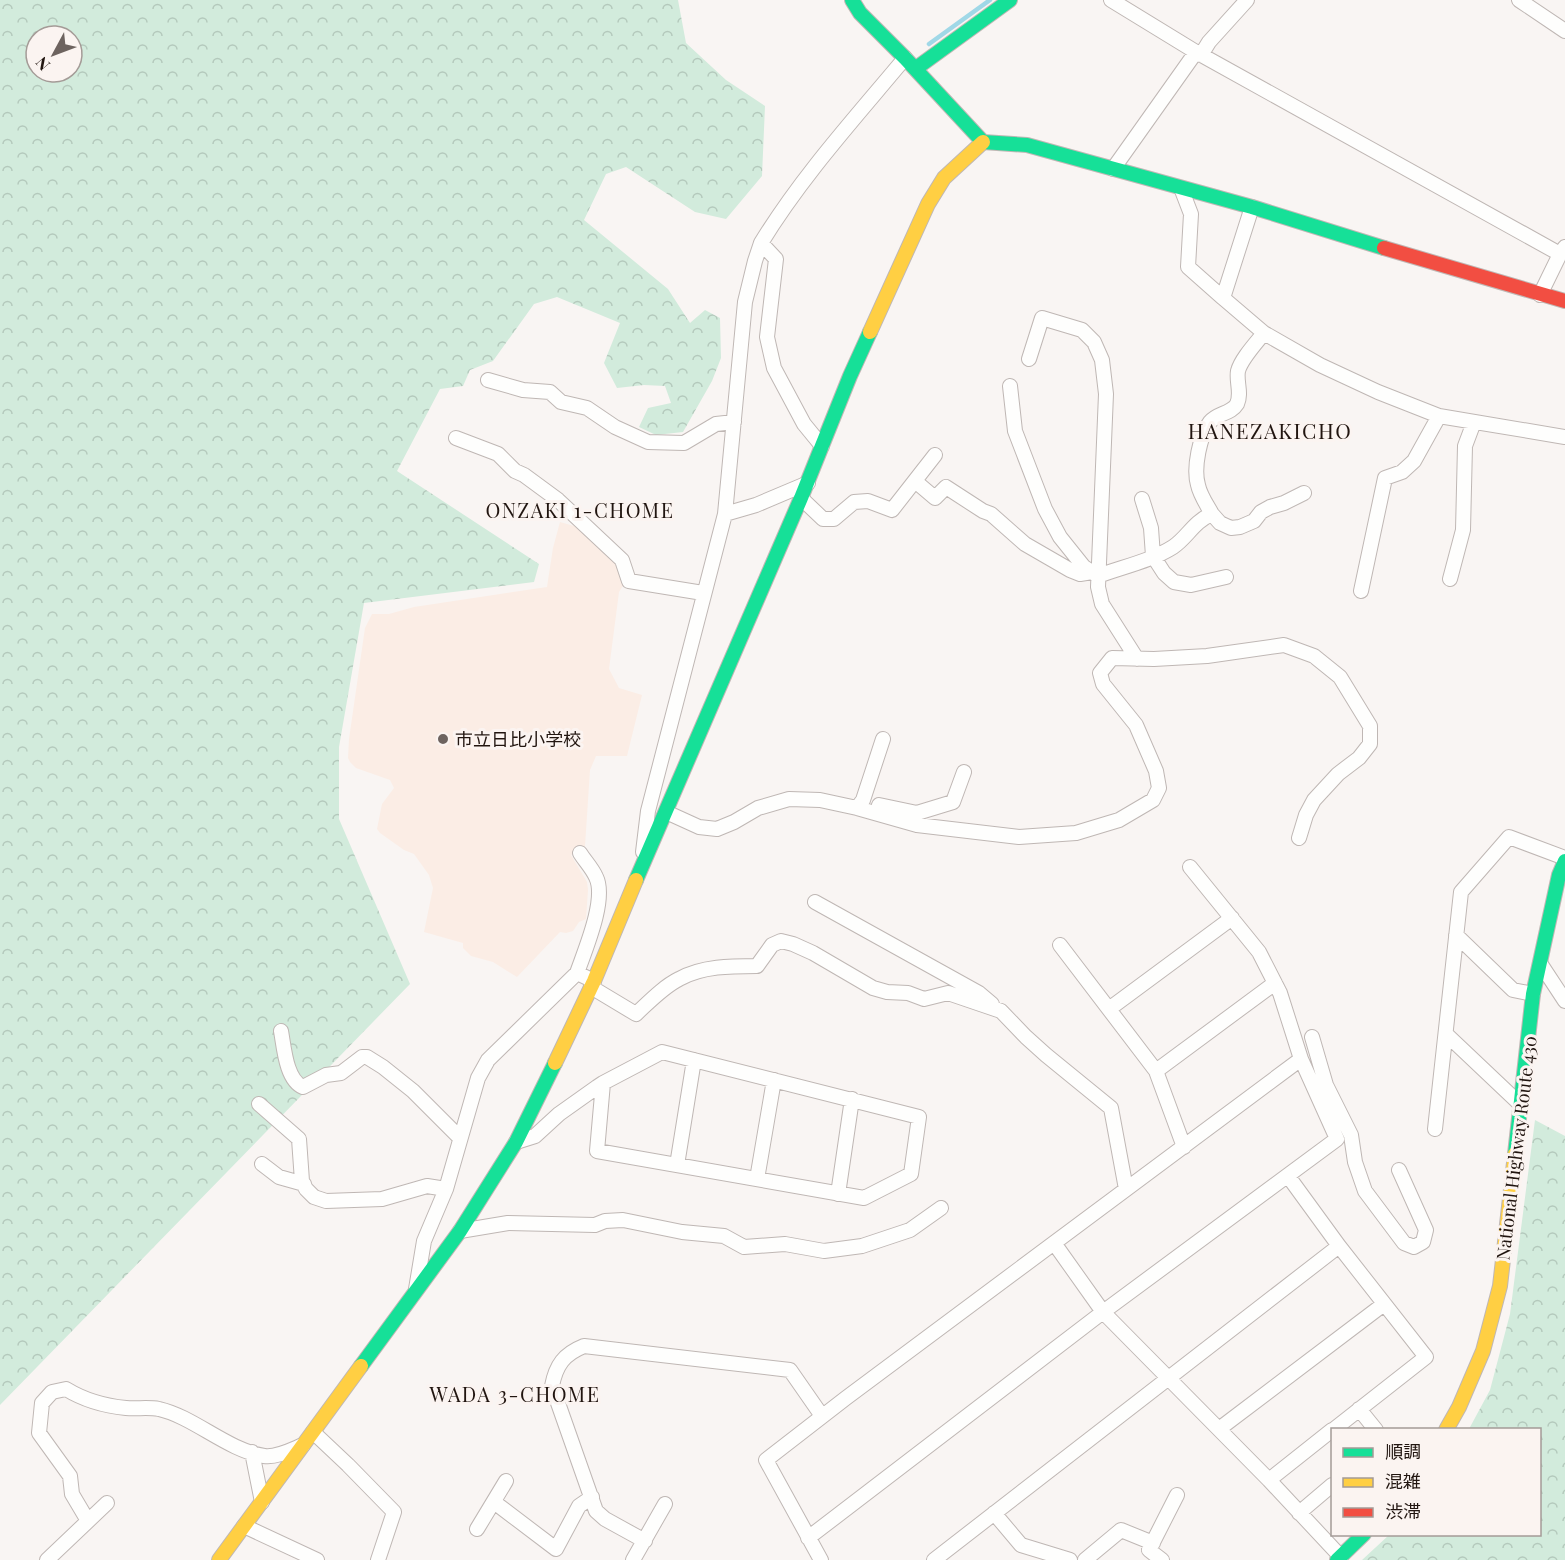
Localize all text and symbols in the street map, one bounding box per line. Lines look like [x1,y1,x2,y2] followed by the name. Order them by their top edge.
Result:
[24,24,84,84] north arrow
[30,53,54,75] text: N
[1188,416,1352,444] district label: HANEZAKICHO
[486,496,674,523] district label: ONZAKI 1-CHOME
[455,727,581,751] place label: 市立日比小学校
[436,732,450,746] marker: 市立日比小学校
[1490,1035,1542,1261] street label: National Highway Route 430
[429,1380,600,1407] district label: WADA 3-CHOME
[1331,1428,1541,1536] legend
[1385,1439,1421,1463] text: 順調
[1385,1469,1421,1493] text: 混雑
[1385,1499,1421,1523] text: 渋滞

